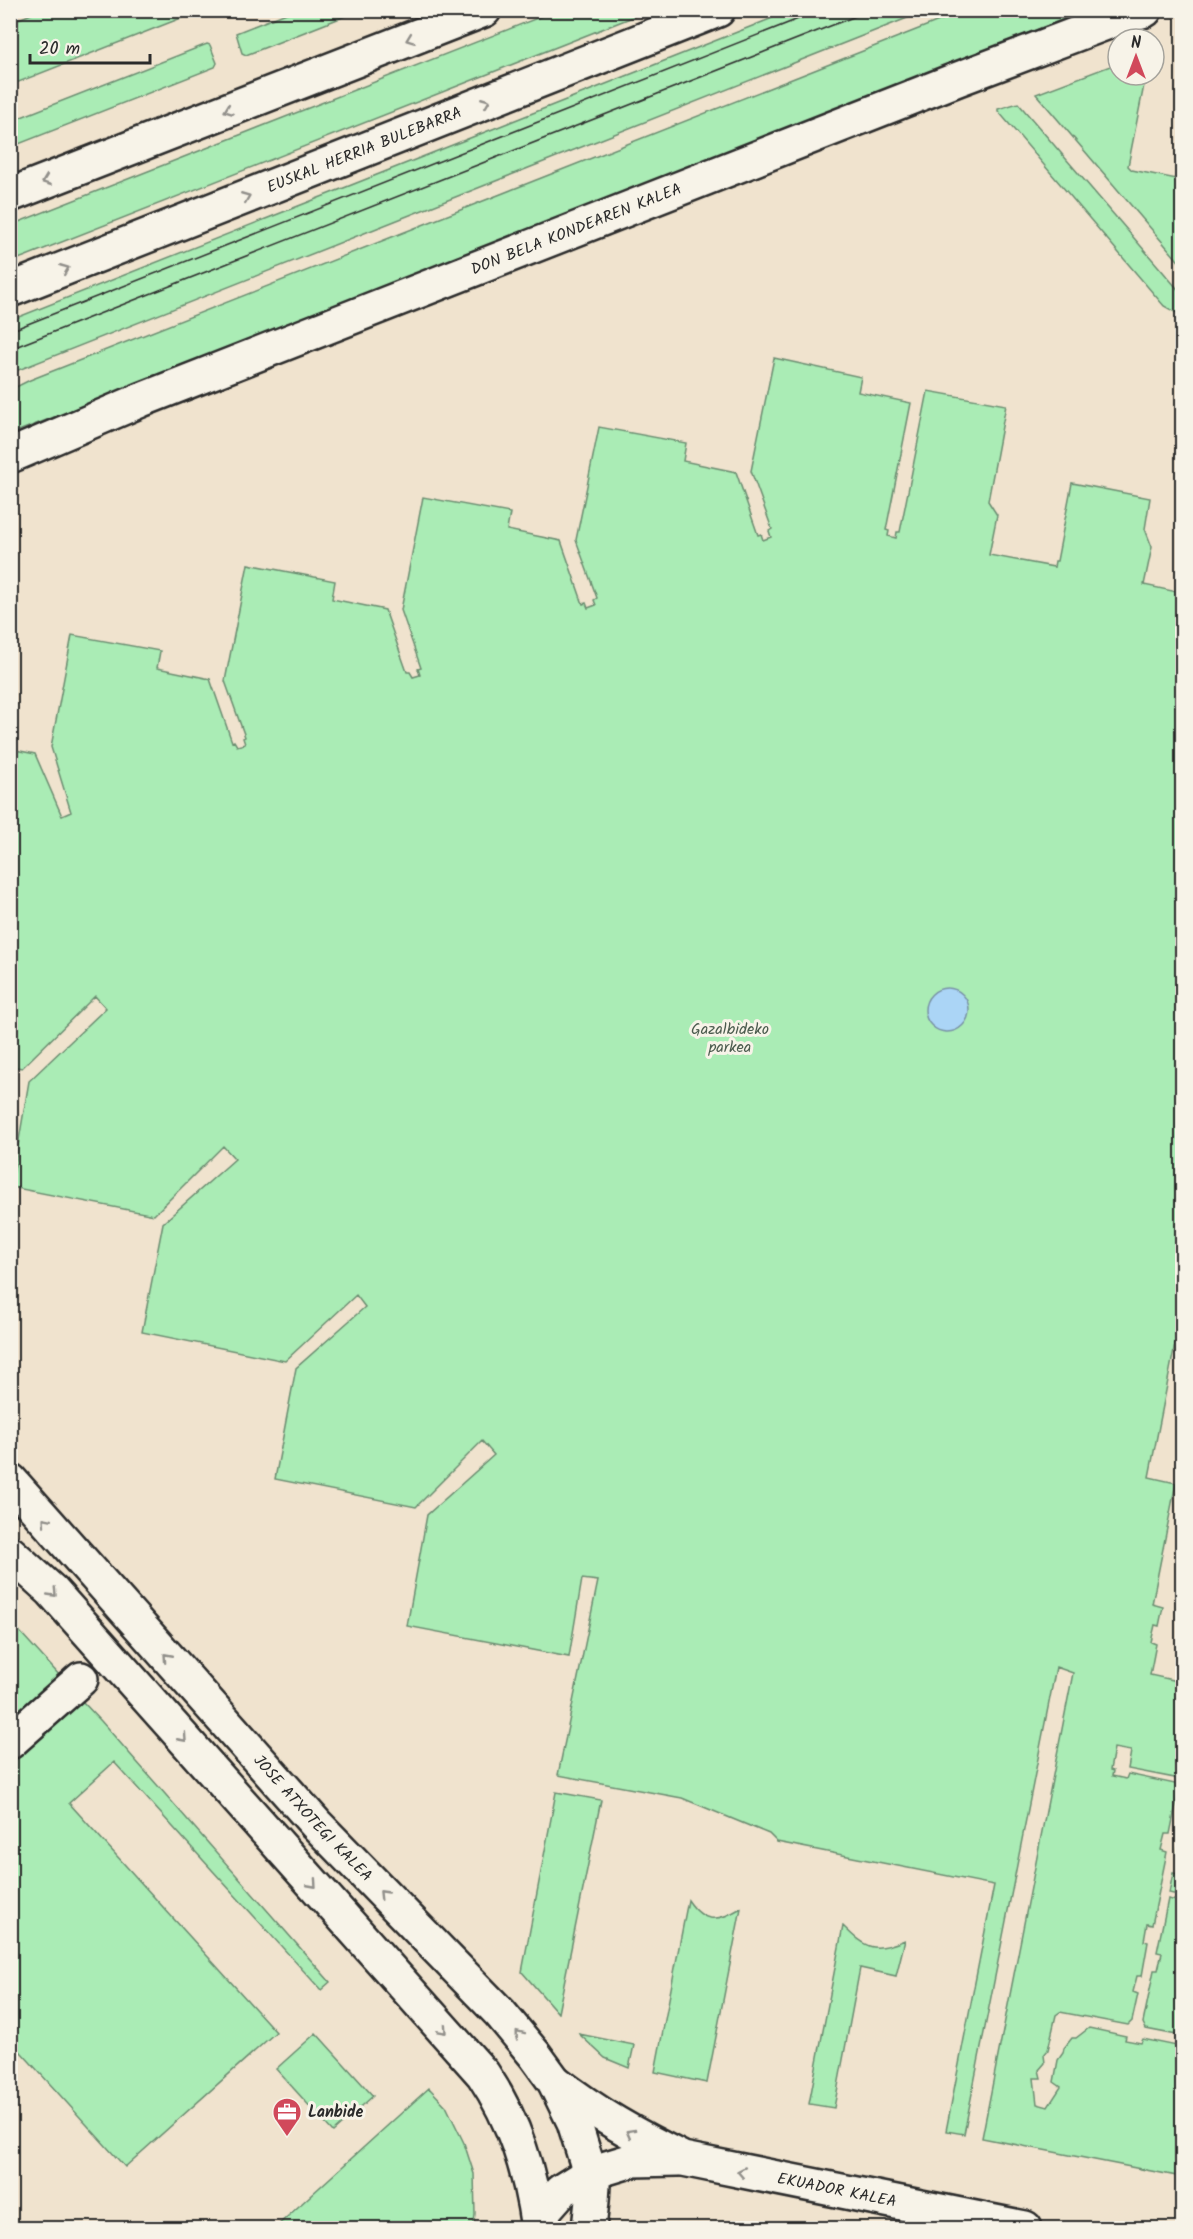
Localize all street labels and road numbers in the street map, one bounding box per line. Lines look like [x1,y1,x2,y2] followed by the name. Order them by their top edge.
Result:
[263,100,466,200] street label: EUSKAL HERRIA BULEBARRA
[467,176,685,282] street label: DON BELA KONDEAREN KALEA
[247,1749,379,1888] street label: JOSE ATXOTEGI KALEA
[775,2166,899,2214] street label: EKUADOR KALEA

